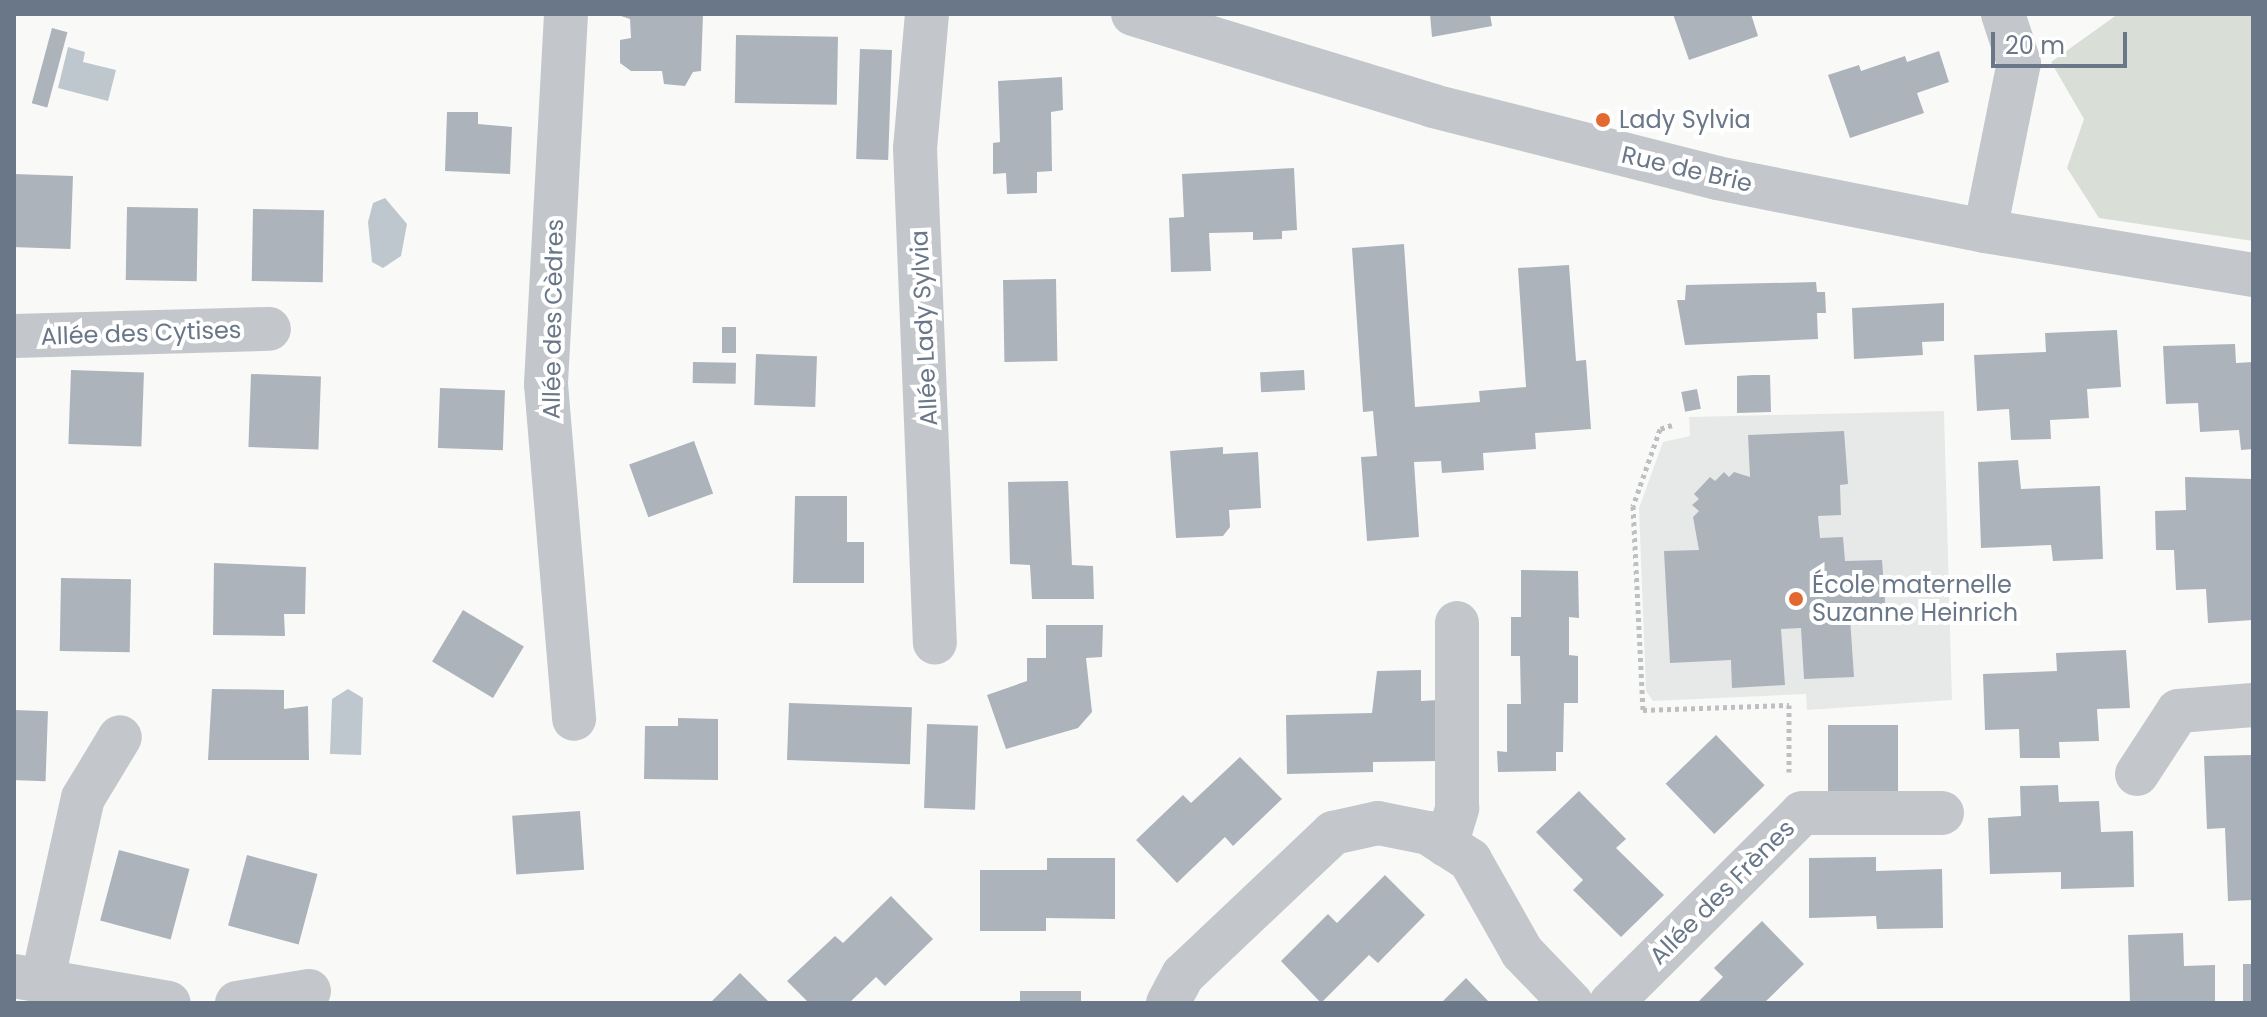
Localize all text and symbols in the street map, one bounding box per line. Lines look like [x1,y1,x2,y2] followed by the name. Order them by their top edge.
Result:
[1995,16,2131,66] scale bar
[2005,29,2065,62] text: 20 m
[1619,106,1751,134] place label: Lady Sylvia
[1594,111,1612,129] marker: Lady Sylvia
[1619,140,1755,198] street label: Rue de Brie
[537,219,569,419] street label: Allée des Cèdres
[904,229,944,427] street label: Allée Lady Sylvia
[40,315,242,351] street label: Allée des Cytises
[1812,571,2018,627] place label: École maternelle Suzanne Heinrich
[1787,590,1805,608] marker: École maternelle Suzanne Heinrich
[1644,814,1800,970] street label: Allée des Frènes

